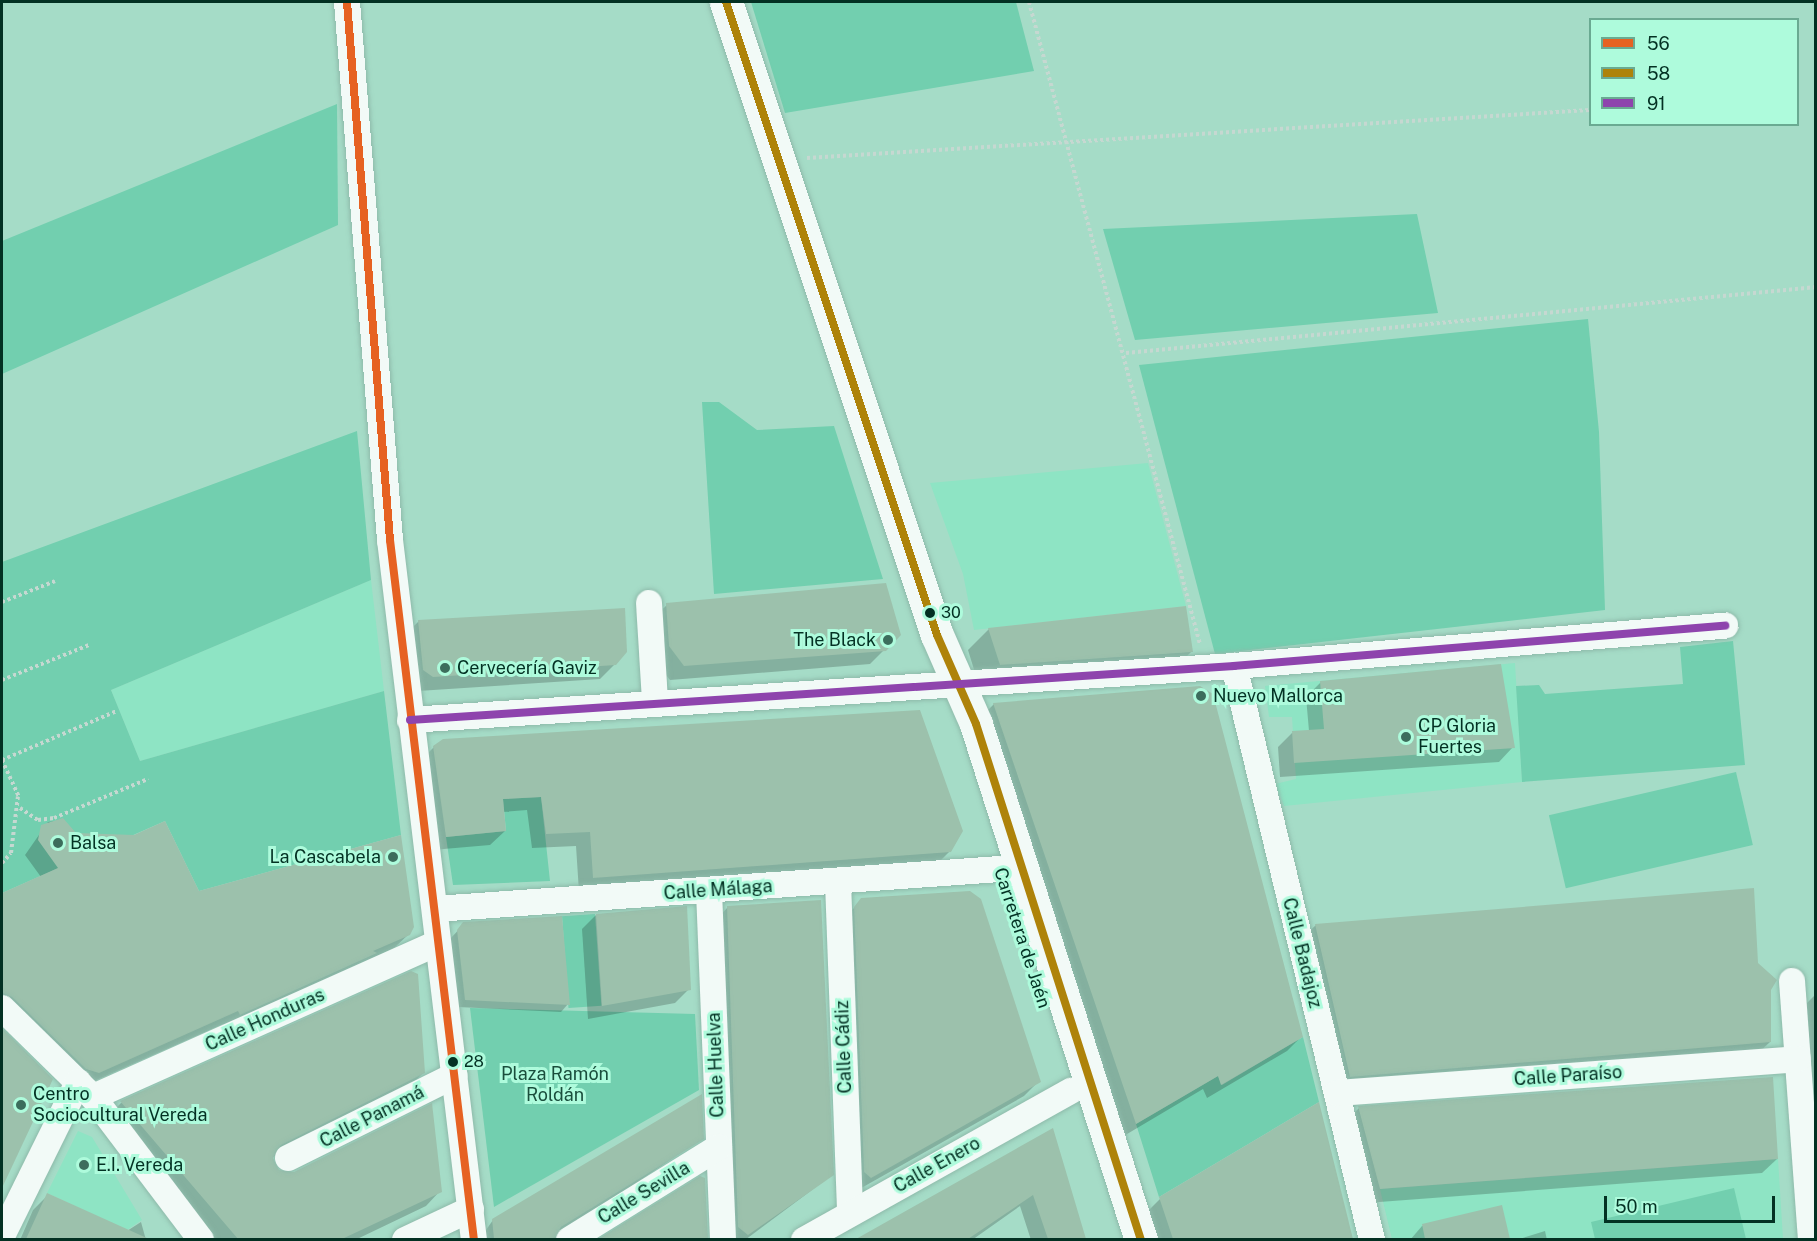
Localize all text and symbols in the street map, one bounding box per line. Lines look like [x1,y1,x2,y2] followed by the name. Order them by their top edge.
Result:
[1589,18,1799,126] legend
[1647,33,1670,54] text: 56
[1647,63,1670,84] text: 58
[1647,93,1666,114] text: 91
[941,603,961,623] place label: 30
[924,607,936,619] marker: 30
[793,629,876,651] place label: The Black
[881,633,895,647] marker: The Black
[457,657,597,679] place label: Cervecería Gaviz
[438,661,452,675] marker: Cervecería Gaviz
[1213,685,1343,707] place label: Nuevo Mallorca
[1194,689,1208,703] marker: Nuevo Mallorca
[1418,716,1496,758] place label: CP Gloria Fuertes
[1399,730,1413,744] marker: CP Gloria Fuertes
[70,832,116,854] place label: Balsa
[51,836,65,850] marker: Balsa
[269,846,381,868] place label: La Cascabela
[386,850,400,864] marker: La Cascabela
[989,865,1055,1011] street label: Carretera de Jaén
[663,875,773,905] street label: Calle Málaga
[1278,896,1326,1010] street label: Calle Badajoz
[202,984,328,1056] street label: Calle Honduras
[832,1000,856,1094] street label: Calle Cádiz
[703,1012,729,1118] street label: Calle Huelva
[464,1052,484,1072] place label: 28
[447,1056,459,1068] marker: 28
[1513,1061,1623,1091] street label: Calle Paraíso
[501,1064,609,1106] park label: Plaza Ramón Roldán
[316,1081,428,1153] street label: Calle Panamá
[33,1084,208,1126] place label: Centro Sociocultural Vereda
[14,1098,28,1112] marker: Centro Sociocultural Vereda
[890,1132,984,1198] street label: Calle Enero
[96,1154,184,1176] place label: E.I. Vereda
[594,1157,694,1229] street label: Calle Sevilla
[77,1158,91,1172] marker: E.I. Vereda
[1607,1184,1778,1222] scale bar
[1615,1196,1658,1217] text: 50 m

